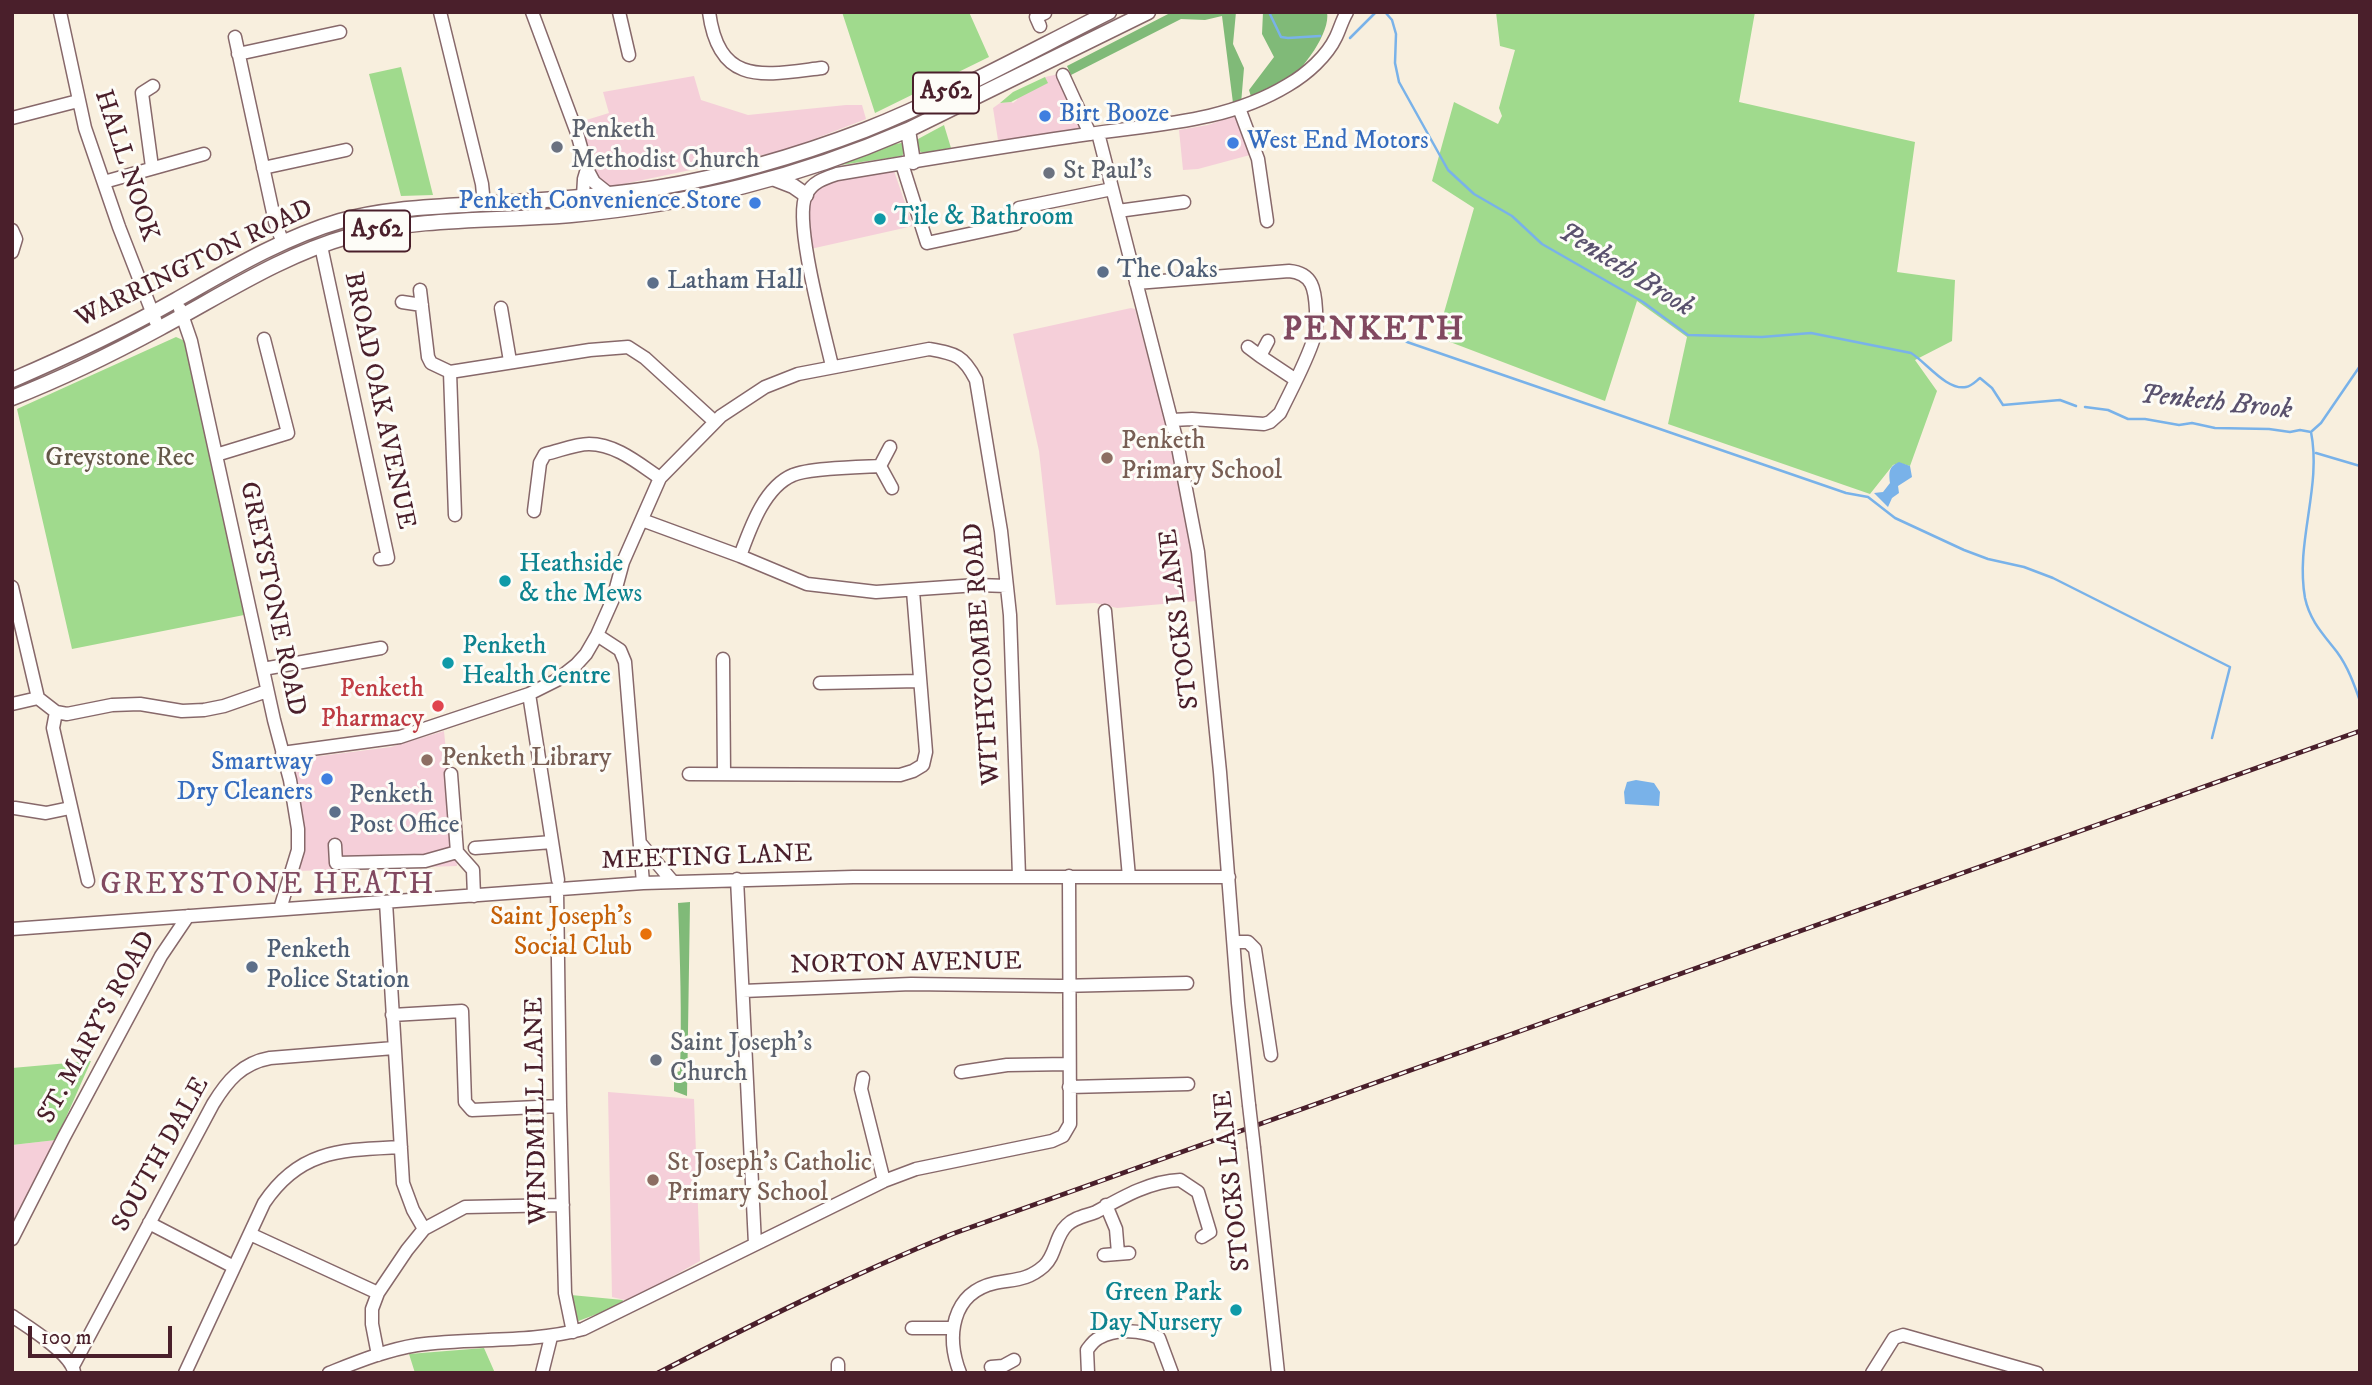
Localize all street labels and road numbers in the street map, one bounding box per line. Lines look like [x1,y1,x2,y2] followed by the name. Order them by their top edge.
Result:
[913,72,979,114] road number: A562
[86,86,164,246] street label: HALL NOOK
[71,194,319,336] street label: WARRINGTON ROAD
[344,210,410,252] road number: A562
[335,270,421,532] street label: BROAD OAK AVENUE
[231,479,311,719] street label: GREYSTONE ROAD
[959,522,1009,786] street label: WITHYCOMBE ROAD
[1154,527,1208,711] street label: STOCKS LANE
[601,840,813,878] street label: MEETING LANE
[32,926,164,1130] street label: ST. MARY'S ROAD
[790,947,1022,983] street label: NORTON AVENUE
[520,997,556,1225] street label: WINDMILL LANE
[107,1072,217,1238] street label: SOUTH DALE
[1209,1089,1259,1273] street label: STOCKS LANE

